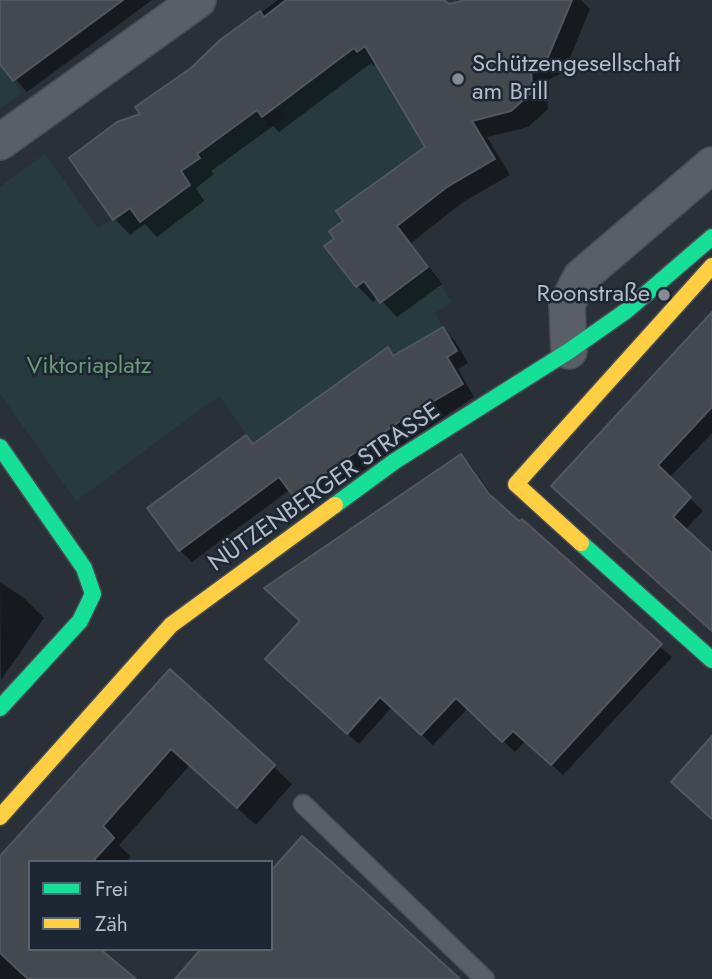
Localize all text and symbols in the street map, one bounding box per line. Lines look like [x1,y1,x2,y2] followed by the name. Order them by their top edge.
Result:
[472,51,680,107] place label: Schützengesellschaft am Brill
[450,71,466,87] marker: Schützengesellschaft am Brill
[537,281,650,309] place label: Roonstraße
[656,287,672,303] marker: Roonstraße
[26,353,152,381] park label: Viktoriaplatz
[204,397,446,579] street label: NÜTZENBERGER STRASSE
[28,860,273,951] legend
[95,874,128,904] text: Frei
[95,909,128,939] text: Zäh

